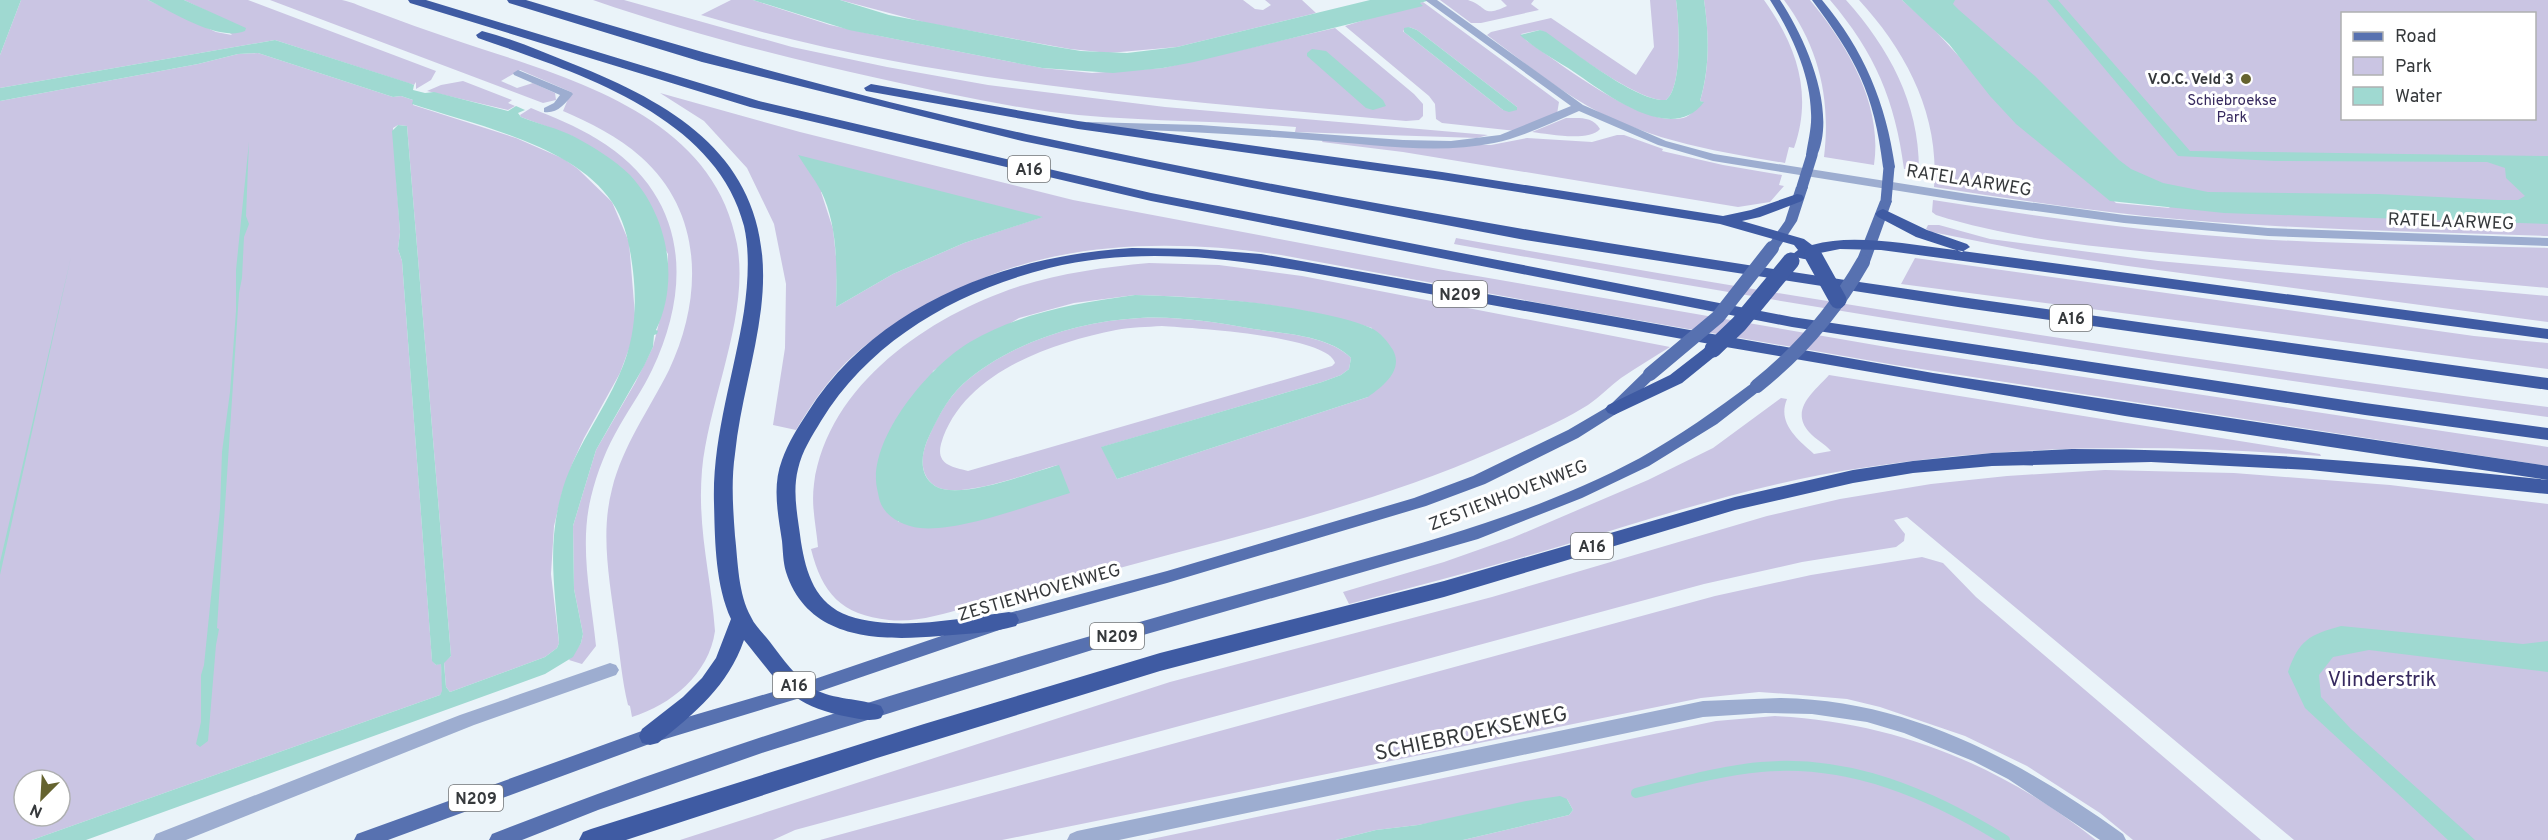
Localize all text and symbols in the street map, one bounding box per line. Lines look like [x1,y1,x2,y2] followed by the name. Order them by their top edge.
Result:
[2341,12,2536,120] legend
[2395,26,2437,49] text: Road
[2395,56,2432,79] text: Park
[2148,71,2234,90] place label: V.O.C. Veld 3
[2239,72,2253,86] marker: V.O.C. Veld 3
[2395,86,2442,109] text: Water
[2187,92,2277,128] park label: Schiebroekse Park
[1008,156,1050,182] road number: A16
[1904,160,2033,203] street label: RATELAARWEG
[2387,209,2515,236] street label: RATELAARWEG
[1433,281,1487,307] road number: N209
[2050,305,2092,331] road number: A16
[1426,455,1591,537] street label: ZESTIENHOVENWEG
[1571,533,1613,559] road number: A16
[955,559,1124,628] street label: ZESTIENHOVENWEG
[1090,623,1144,649] road number: N209
[2327,667,2437,694] park label: Vlinderstrik
[773,672,815,698] road number: A16
[1373,701,1570,768] street label: SCHIEBROEKSEWEG
[12,768,72,828] north arrow
[449,785,503,811] road number: N209
[27,798,46,821] text: N

